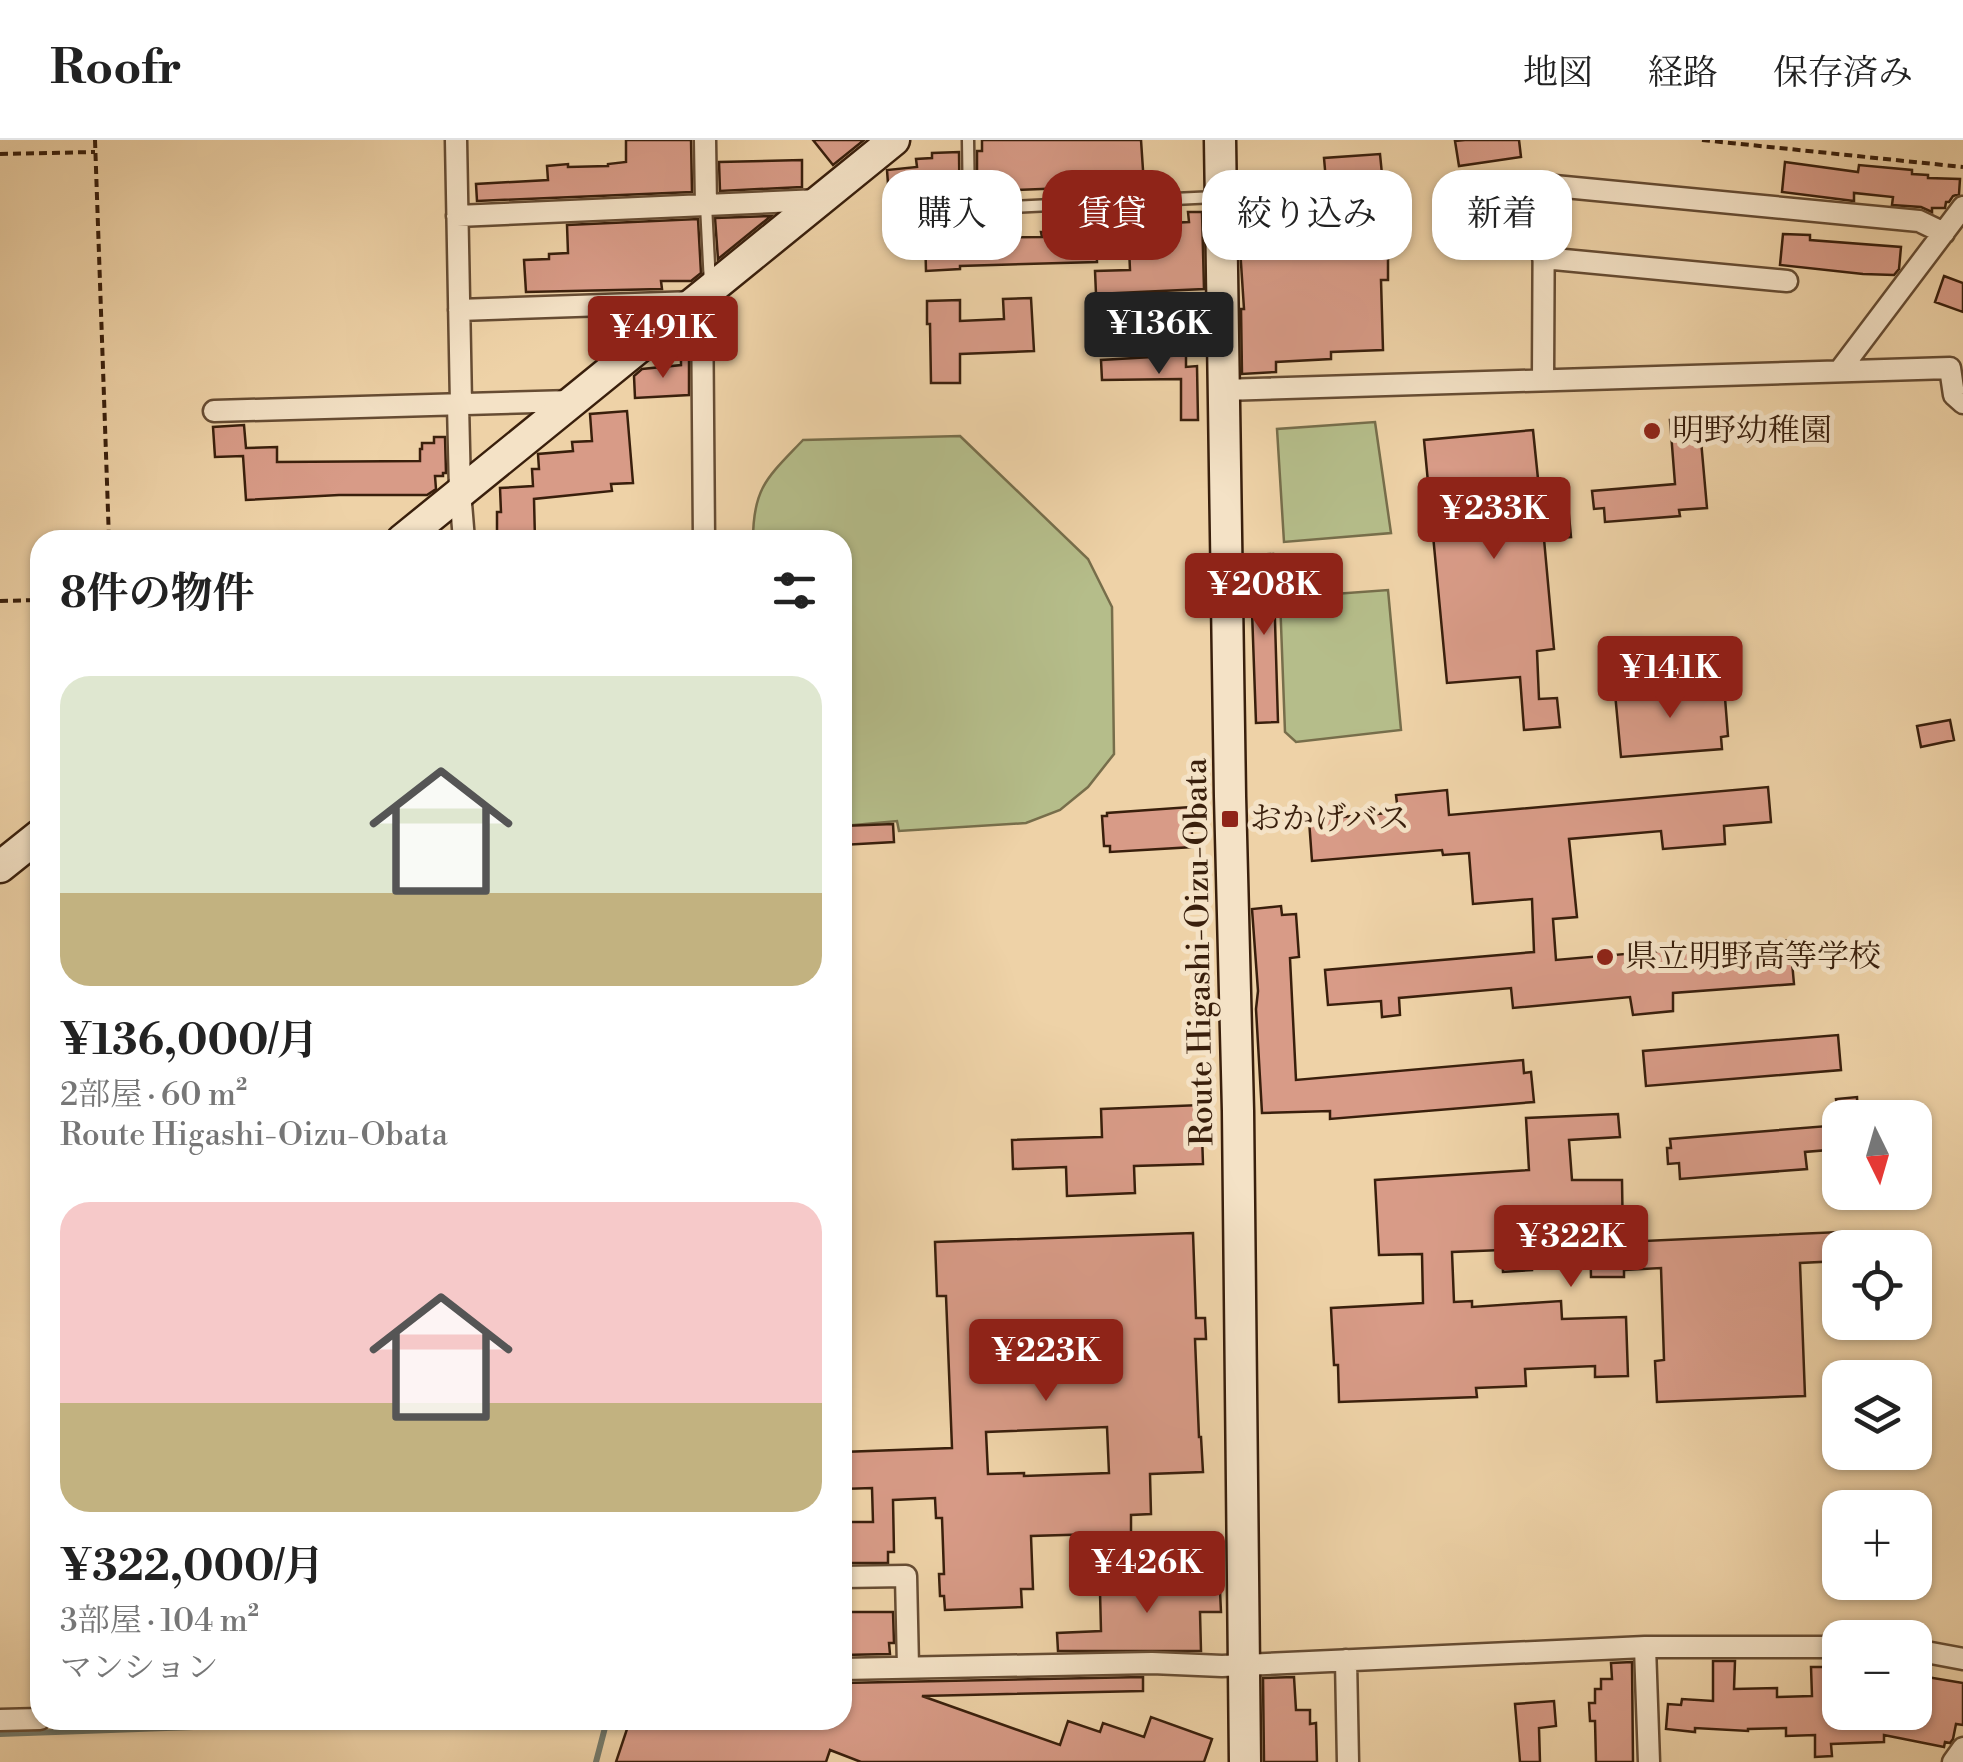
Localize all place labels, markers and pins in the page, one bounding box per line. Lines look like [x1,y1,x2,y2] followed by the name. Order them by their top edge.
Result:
[1089,292,1229,377] pin: ¥136K
[593,296,733,381] pin: ¥491K
[1672,411,1832,451] place label: 明野幼稚園
[1641,420,1663,442] marker: 明野幼稚園
[1424,477,1564,562] pin: ¥233K
[1194,553,1334,638] pin: ¥208K
[1600,636,1740,721] pin: ¥141K
[1250,799,1410,839] place label: おかげバス
[1219,808,1241,830] marker: おかげバス
[1625,937,1881,977] place label: 県立明野高等学校
[1594,946,1616,968] marker: 県立明野高等学校
[1501,1205,1641,1290] pin: ¥322K
[976,1319,1116,1404] pin: ¥223K
[1077,1531,1217,1616] pin: ¥426K

